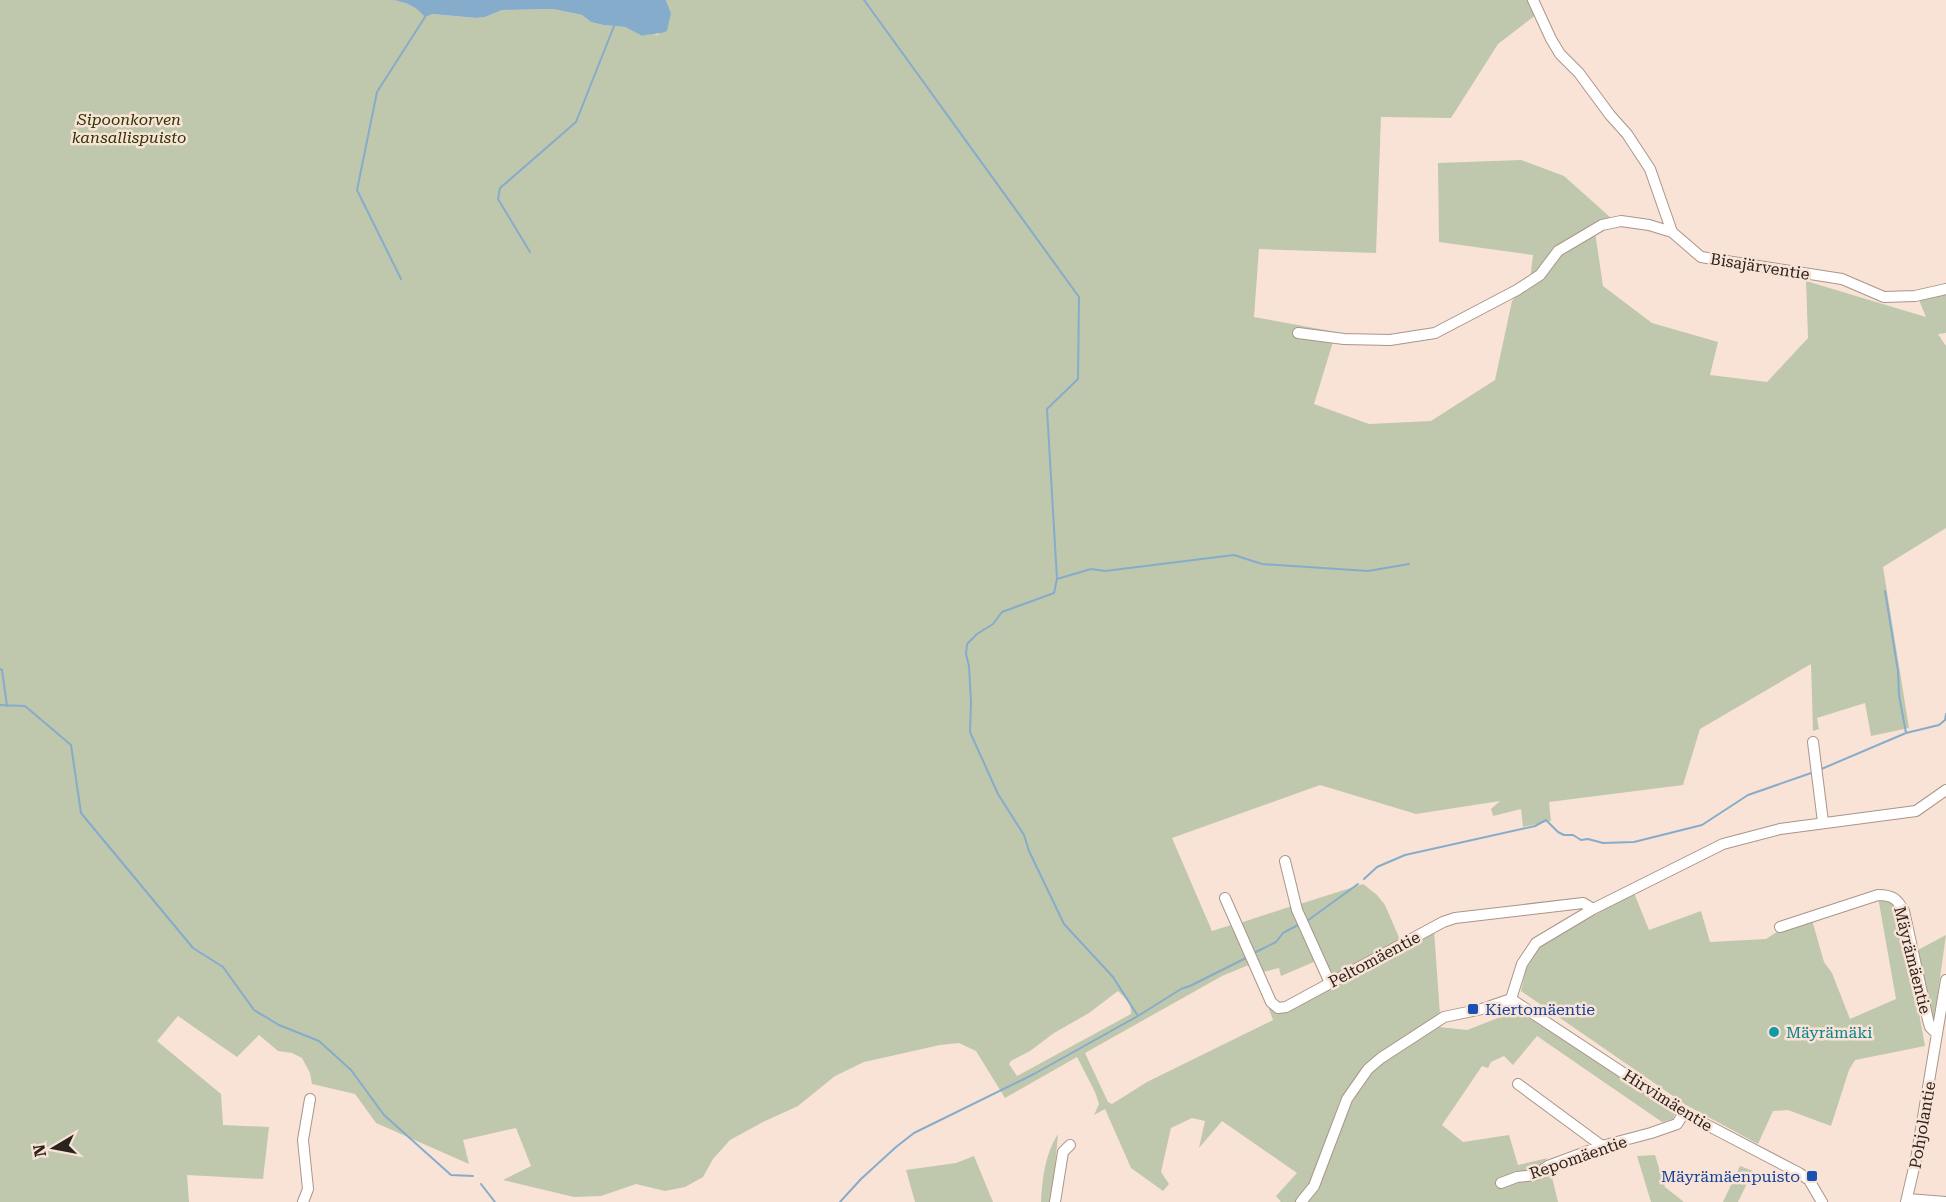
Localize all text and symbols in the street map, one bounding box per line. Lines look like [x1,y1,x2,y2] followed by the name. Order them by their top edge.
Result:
[72,110,186,147] park label: Sipoonkorven kansallispuisto
[1709,249,1811,284] street label: Bisajärventie
[1890,904,1935,1016] street label: Mäyrämäentie
[1325,927,1424,992] street label: Peltomäentie
[1485,1000,1595,1019] place label: Kiertomäentie
[1466,1002,1480,1016] marker: Kiertomäentie
[1786,1023,1872,1042] place label: Mäyrämäki
[1767,1025,1781,1039] marker: Mäyrämäki
[1620,1065,1716,1136] street label: Hirvimäentie
[1905,1080,1940,1170] street label: Pohjolantie
[24,1118,84,1178] north arrow
[1527,1132,1630,1183] street label: Repomäentie
[29,1143,50,1158] text: N
[1661,1167,1800,1186] place label: Mäyrämäenpuisto
[1805,1169,1819,1183] marker: Mäyrämäenpuisto

